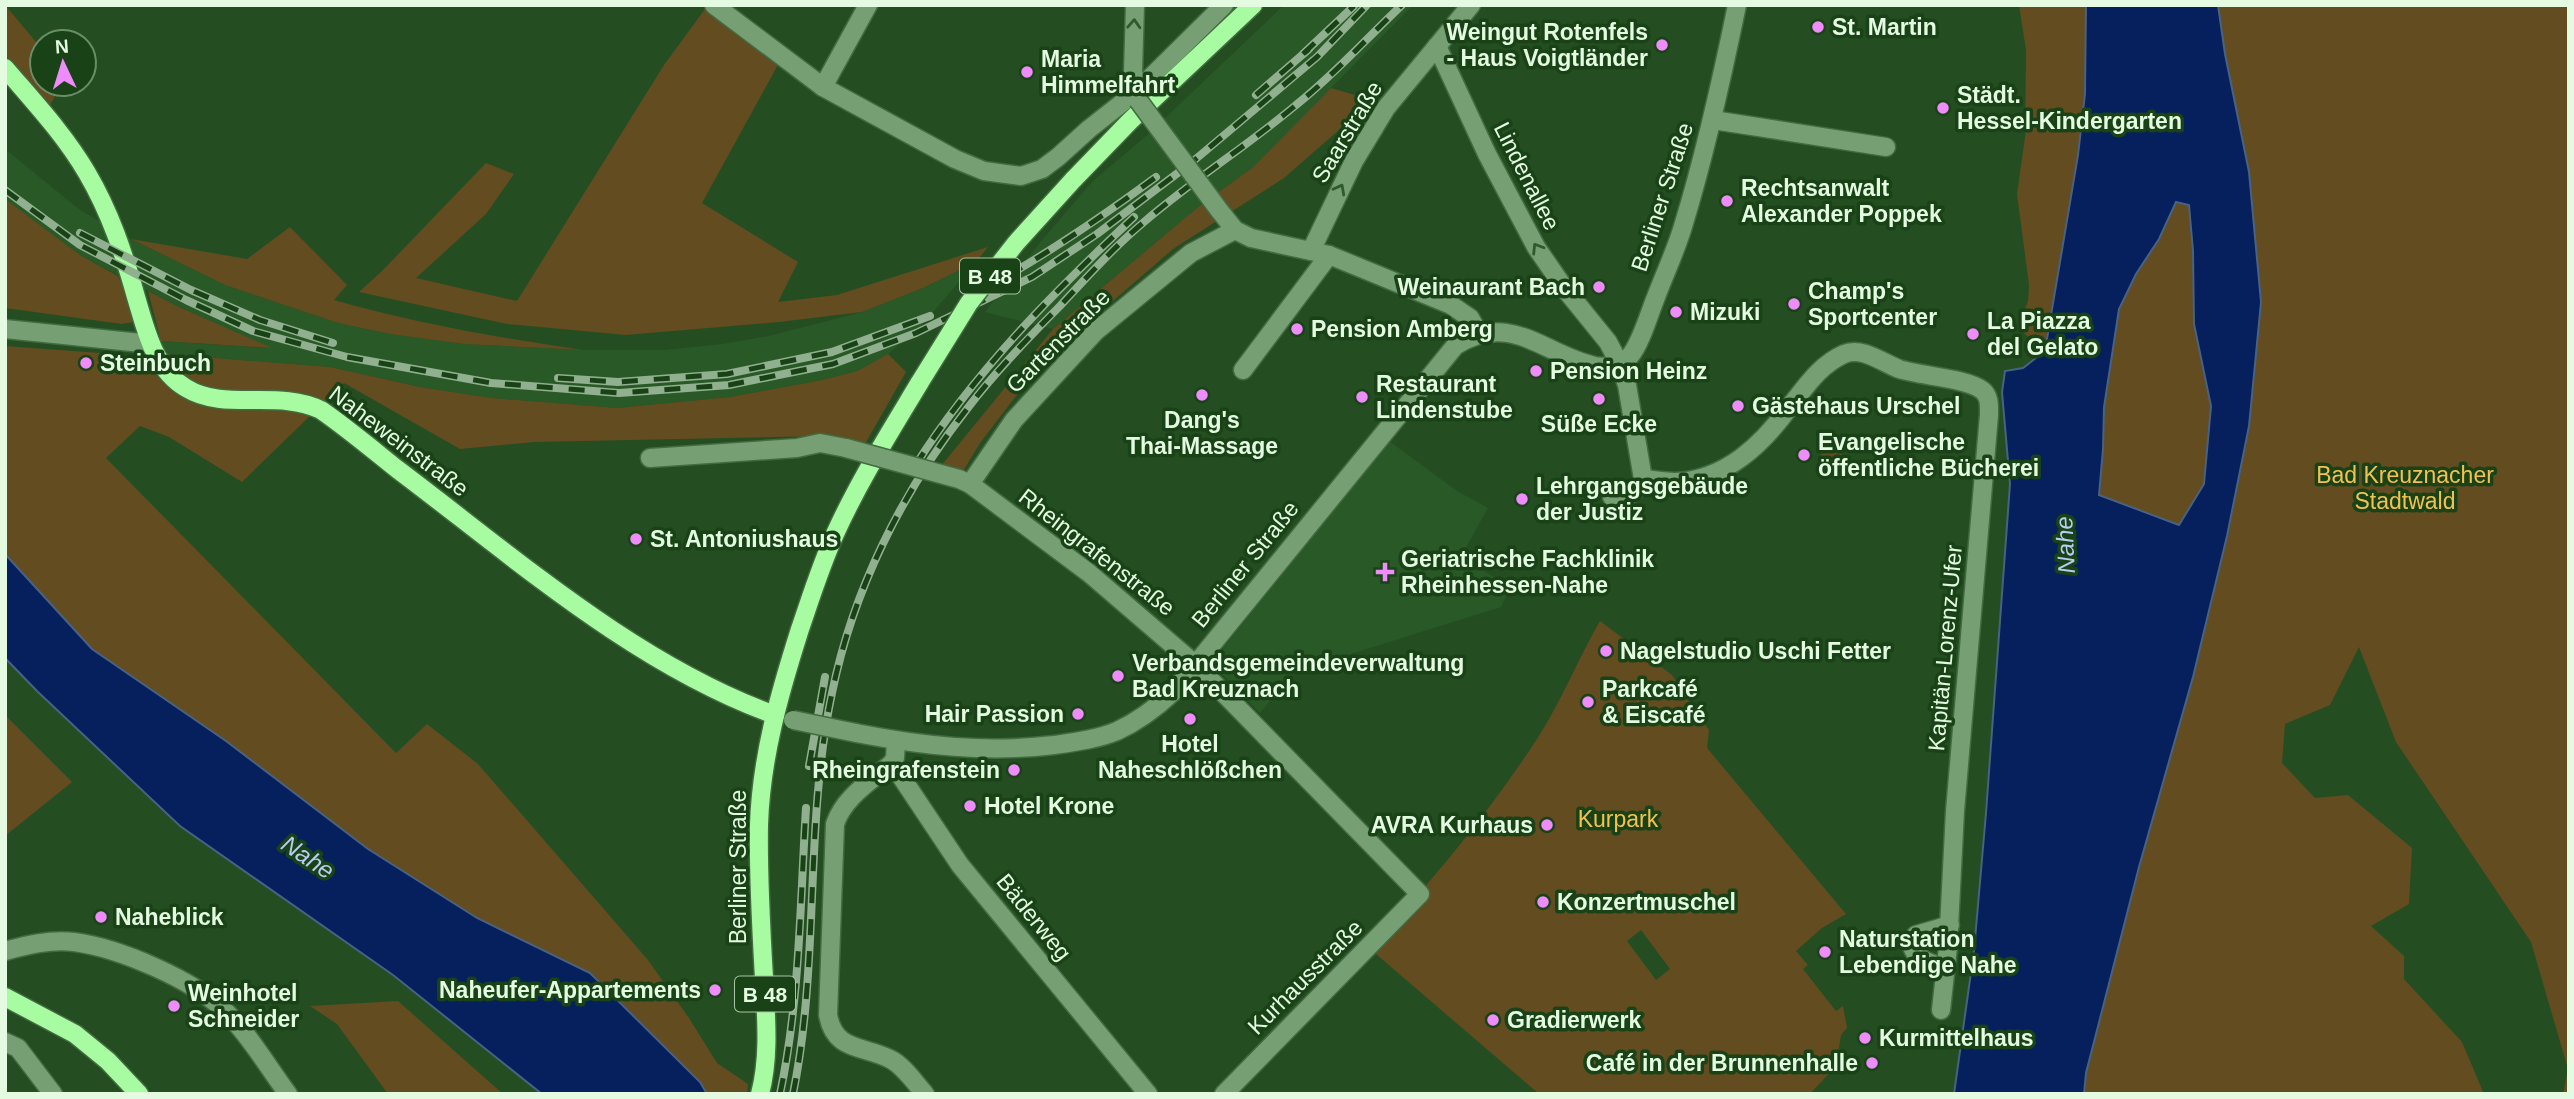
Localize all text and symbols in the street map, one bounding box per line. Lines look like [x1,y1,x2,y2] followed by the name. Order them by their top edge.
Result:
[1832,14,1937,40] place label: St. Martin
[1127,19,1142,30] one-way arrow
[1447,19,1648,71] place label: Weingut Rotenfels - Haus Voigtländer
[1810,19,1826,35] marker: St. Martin
[28,28,98,98] north arrow
[54,36,69,57] text: N
[1654,37,1670,53] marker: Weingut Rotenfels - Haus Voigtländer
[1041,46,1176,98] place label: Maria Himmelfahrt
[1019,64,1035,80] marker: Maria Himmelfahrt
[1307,77,1387,187] street label: Saarstraße
[1957,82,2182,134] place label: Städt. Hessel-Kindergarten
[1935,100,1951,116] marker: Städt. Hessel-Kindergarten
[1489,118,1565,234] street label: Lindenallee
[1626,119,1698,275] street label: Berliner Straße
[1741,175,1942,227] place label: Rechtsanwalt Alexander Poppek
[1331,184,1345,196] one-way arrow
[1719,193,1735,209] marker: Rechtsanwalt Alexander Poppek
[1533,242,1546,255] one-way arrow
[960,258,1020,294] road number: B 48
[1398,274,1585,300] place label: Weinaurant Bach
[1808,278,1937,330] place label: Champ's Sportcenter
[1591,279,1607,295] marker: Weinaurant Bach
[1001,284,1115,398] street label: Gartenstraße
[1786,296,1802,312] marker: Champ's Sportcenter
[1690,299,1760,325] place label: Mizuki
[1668,304,1684,320] marker: Mizuki
[1987,308,2098,360] place label: La Piazza del Gelato
[1311,316,1493,342] place label: Pension Amberg
[1289,321,1305,337] marker: Pension Amberg
[1965,326,1981,342] marker: La Piazza del Gelato
[100,350,211,376] place label: Steinbuch
[78,355,94,371] marker: Steinbuch
[1550,358,1707,384] place label: Pension Heinz
[1528,363,1544,379] marker: Pension Heinz
[1376,371,1513,423] place label: Restaurant Lindenstube
[324,380,474,502] street label: Naheweinstraße
[1194,387,1210,403] marker: Dang's Thai-Massage
[1354,389,1370,405] marker: Restaurant Lindenstube
[1591,391,1607,407] marker: Süße Ecke
[1752,393,1960,419] place label: Gästehaus Urschel
[1730,398,1746,414] marker: Gästehaus Urschel
[1126,407,1278,459] place label: Dang's Thai-Massage
[1541,411,1657,437] place label: Süße Ecke
[1818,429,2039,481] place label: Evangelische öffentliche Bücherei
[1796,447,1812,463] marker: Evangelische öffentliche Bücherei
[2316,462,2494,514] park label: Bad Kreuznacher Stadtwald
[1536,473,1748,525] place label: Lehrgangsgebäude der Justiz
[1014,483,1180,621] street label: Rheingrafenstraße
[1514,491,1530,507] marker: Lehrgangsgebäude der Justiz
[1186,496,1304,632] street label: Berliner Straße
[2050,516,2080,574] water label: Nahe
[650,526,838,552] place label: St. Antoniushaus
[628,531,644,547] marker: St. Antoniushaus
[1923,543,1967,752] street label: Kapitän-Lorenz-Ufer
[1401,546,1654,598] place label: Geriatrische Fachklinik Rheinhessen-Nahe
[1375,562,1395,582] marker: Geriatrische Fachklinik Rheinhessen-Nahe
[1620,638,1891,664] place label: Nagelstudio Uschi Fetter
[1598,643,1614,659] marker: Nagelstudio Uschi Fetter
[1132,650,1464,702] place label: Verbandsgemeindeverwaltung Bad Kreuznach
[1110,668,1126,684] marker: Verbandsgemeindeverwaltung Bad Kreuznach
[1602,676,1706,728] place label: Parkcafé & Eiscafé
[1580,694,1596,710] marker: Parkcafé & Eiscafé
[925,701,1064,727] place label: Hair Passion
[1070,706,1086,722] marker: Hair Passion
[1182,711,1198,727] marker: Hotel Naheschlößchen
[1098,731,1282,783] place label: Hotel Naheschlößchen
[812,757,1000,783] place label: Rheingrafenstein
[1006,762,1022,778] marker: Rheingrafenstein
[725,790,751,944] street label: Berliner Straße
[984,793,1114,819] place label: Hotel Krone
[962,798,978,814] marker: Hotel Krone
[1578,806,1659,832] park label: Kurpark
[1371,812,1533,838] place label: AVRA Kurhaus
[1539,817,1555,833] marker: AVRA Kurhaus
[277,830,339,884] water label: Nahe
[991,869,1077,965] street label: Bäderweg
[1557,889,1736,915] place label: Konzertmuschel
[1535,894,1551,910] marker: Konzertmuschel
[115,904,224,930] place label: Naheblick
[93,909,109,925] marker: Naheblick
[1242,914,1368,1040] street label: Kurhausstraße
[1839,926,2017,978] place label: Naturstation Lebendige Nahe
[1817,944,1833,960] marker: Naturstation Lebendige Nahe
[735,976,795,1012] road number: B 48
[439,977,701,1003] place label: Naheufer-Appartements
[188,980,299,1032] place label: Weinhotel Schneider
[707,982,723,998] marker: Naheufer-Appartements
[166,998,182,1014] marker: Weinhotel Schneider
[1507,1007,1641,1033] place label: Gradierwerk
[1485,1012,1501,1028] marker: Gradierwerk
[1879,1025,2034,1051] place label: Kurmittelhaus
[1857,1030,1873,1046] marker: Kurmittelhaus
[1586,1050,1858,1076] place label: Café in der Brunnenhalle
[1864,1055,1880,1071] marker: Café in der Brunnenhalle

